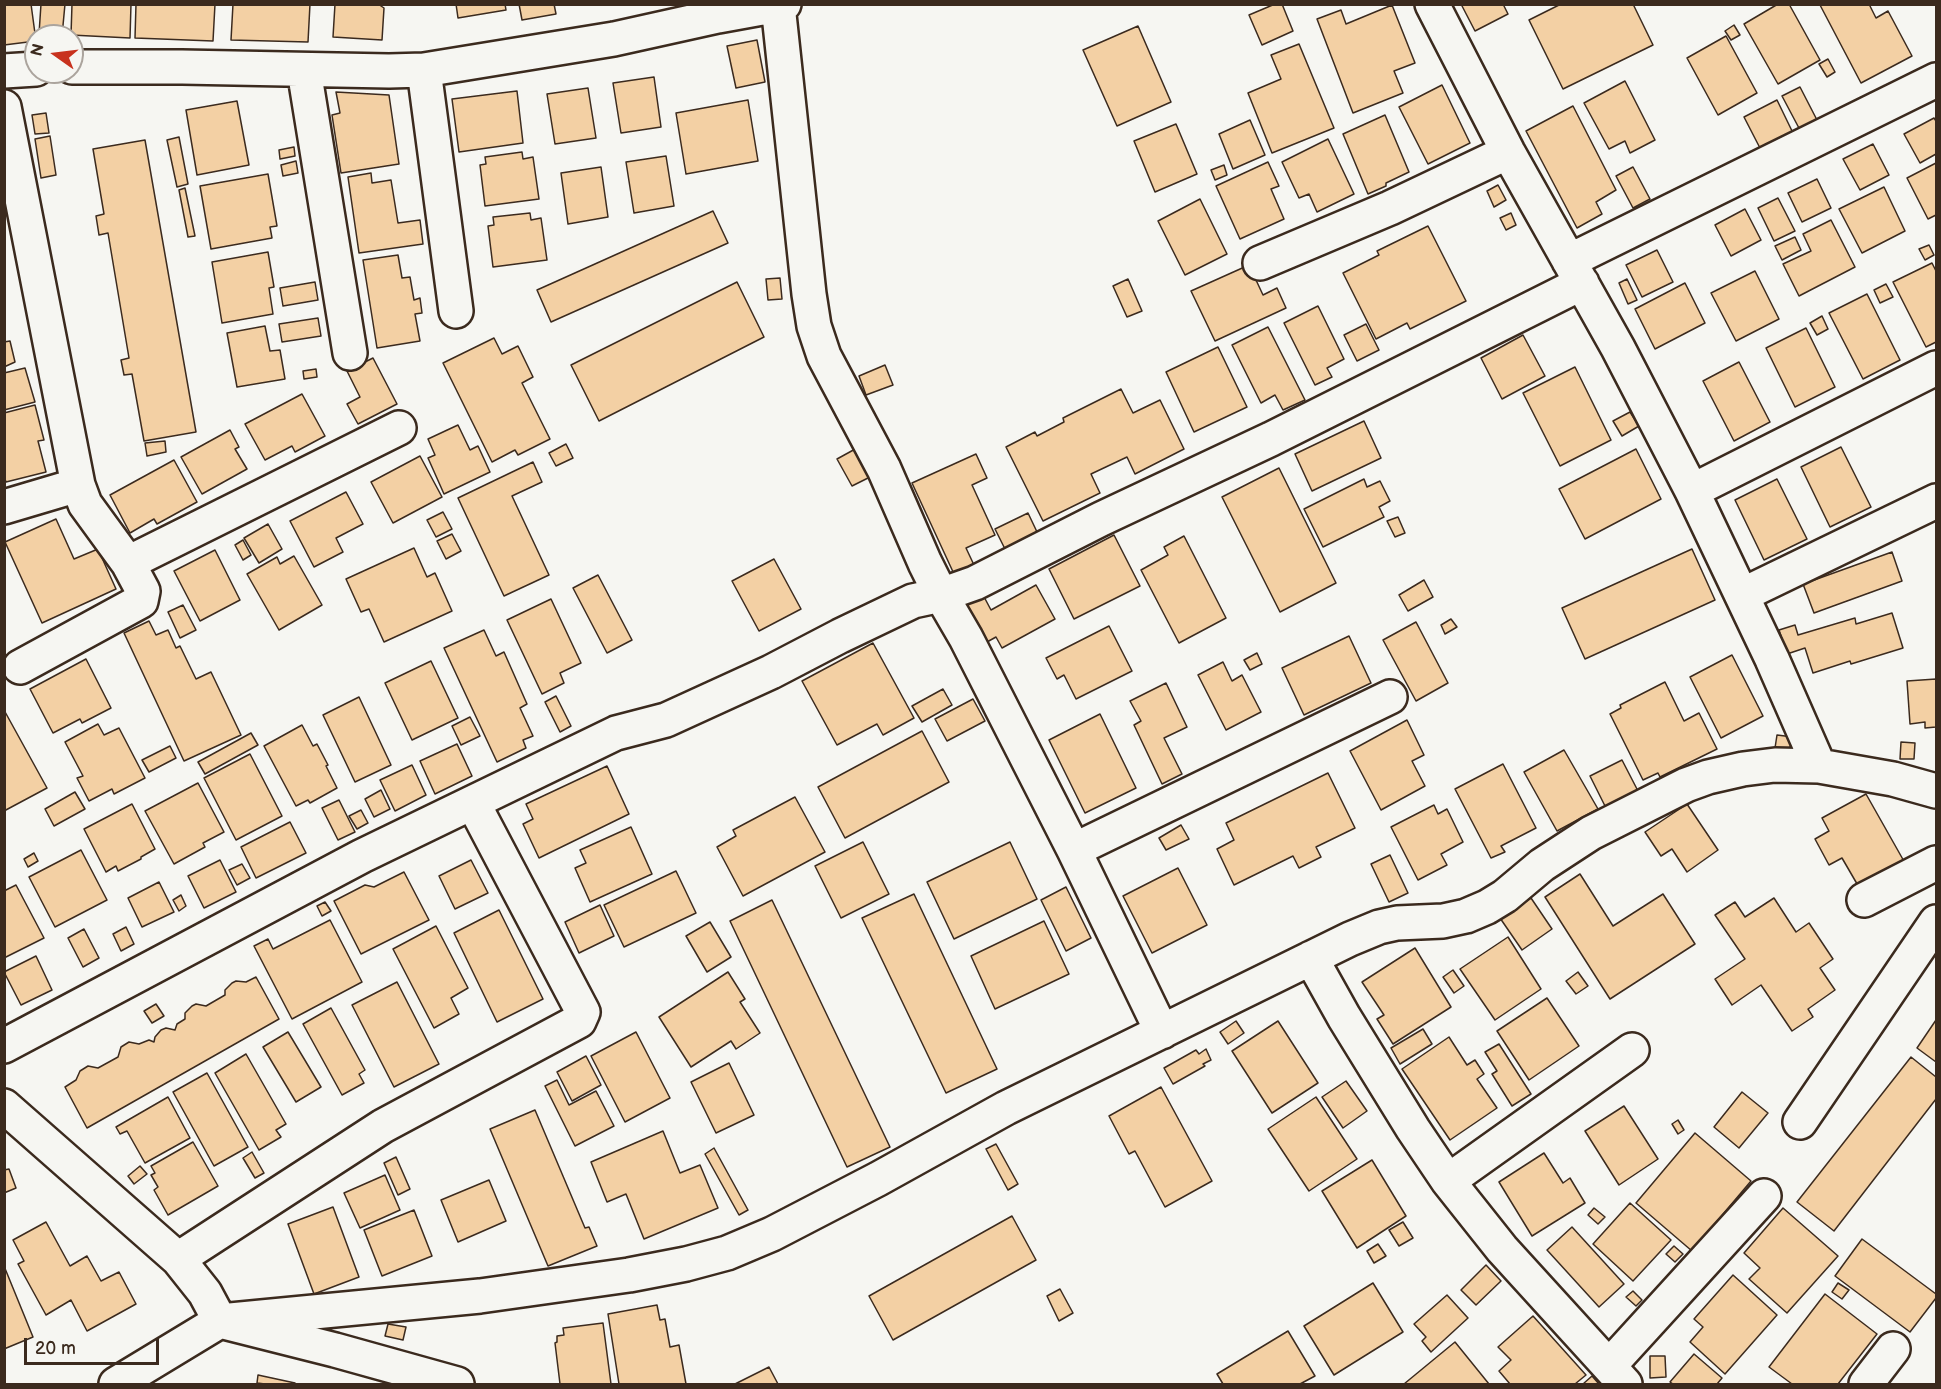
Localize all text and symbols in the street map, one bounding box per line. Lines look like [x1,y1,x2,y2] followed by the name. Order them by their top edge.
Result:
[24,24,84,84] north arrow
[27,42,49,58] text: N
[27,1326,162,1364] scale bar
[35,1338,76,1359] text: 20 m

